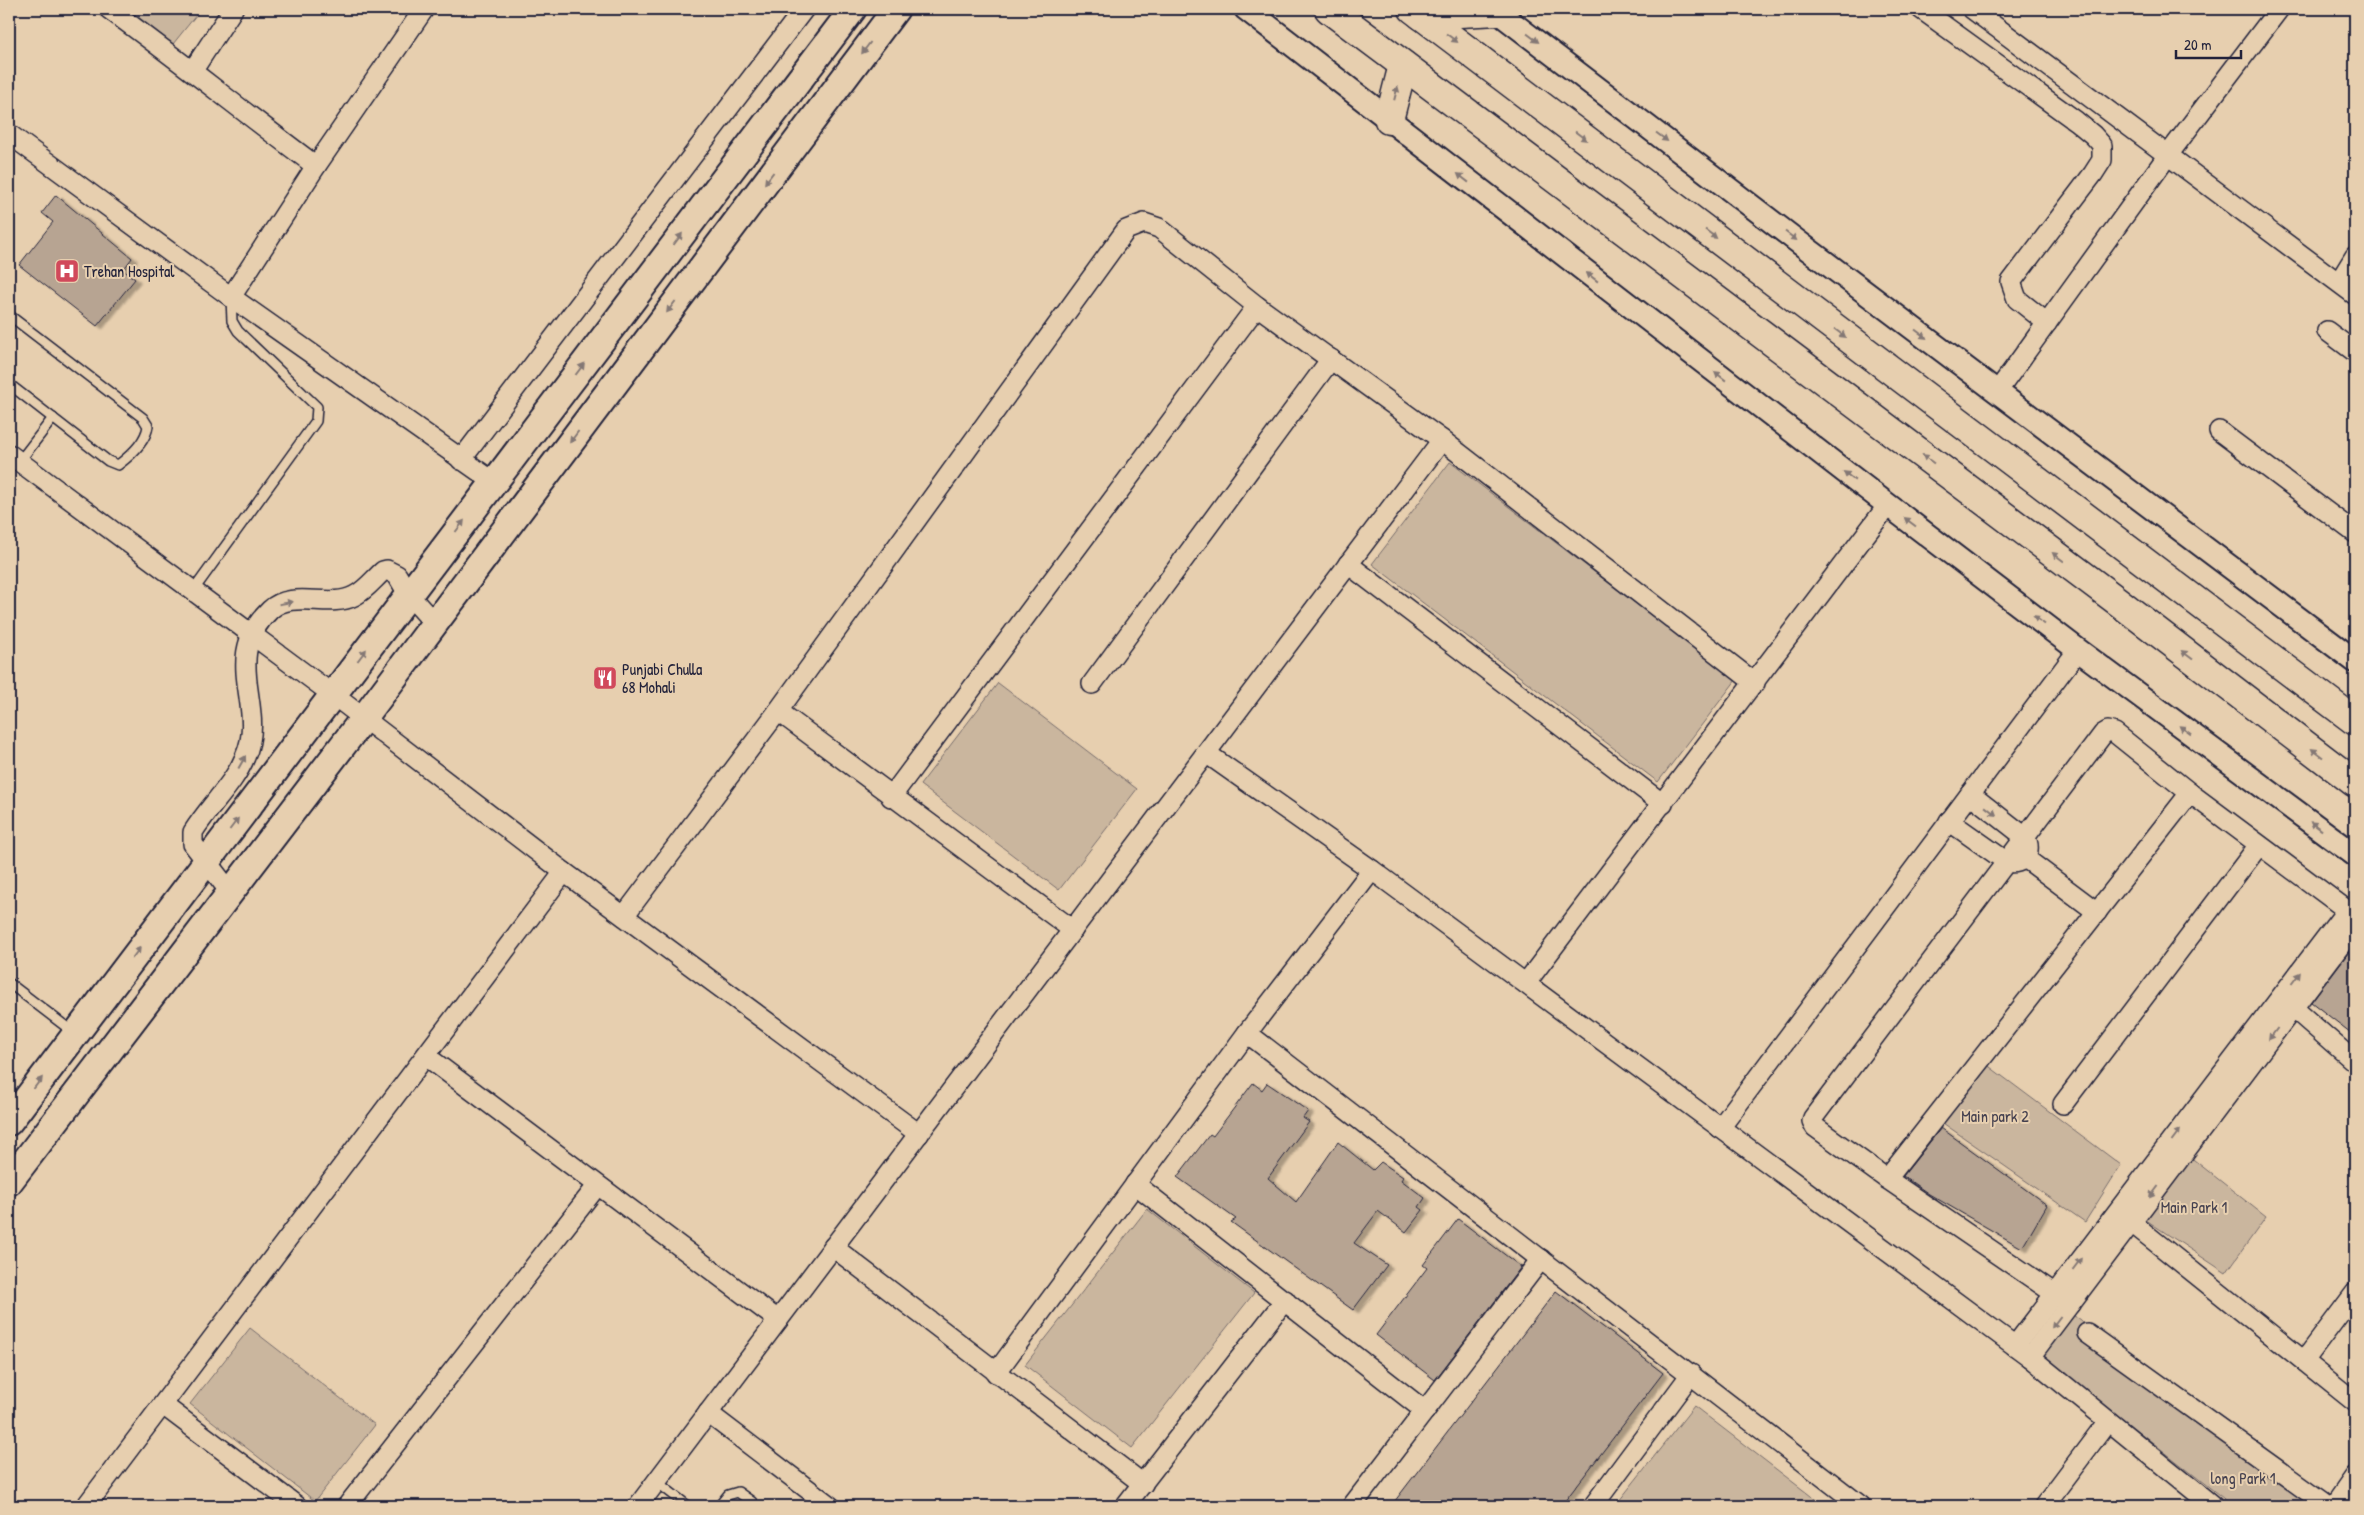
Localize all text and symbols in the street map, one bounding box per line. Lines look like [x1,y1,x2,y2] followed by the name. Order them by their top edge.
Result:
[2176,28,2242,60] scale bar
[1445,33,1459,43] one-way arrow
[1526,33,1539,44] one-way arrow
[2184,34,2211,55] text: 20 m
[861,41,871,55] one-way arrow
[1392,85,1400,100] one-way arrow
[1574,131,1587,142] one-way arrow
[1655,132,1668,143] one-way arrow
[763,171,774,184] one-way arrow
[1457,172,1470,183] one-way arrow
[1704,229,1717,240] one-way arrow
[1784,231,1797,242] one-way arrow
[673,232,683,246] one-way arrow
[54,258,80,284] hospital icon: Trehan Hospital
[84,260,175,282] place label: Trehan Hospital
[1585,272,1599,282] one-way arrow
[666,301,676,314] one-way arrow
[1833,327,1846,338] one-way arrow
[1914,329,1928,339] one-way arrow
[574,363,585,376] one-way arrow
[1714,371,1727,382] one-way arrow
[568,430,579,443] one-way arrow
[1921,454,1935,464] one-way arrow
[1843,470,1856,481] one-way arrow
[1903,517,1917,527] one-way arrow
[455,519,465,533] one-way arrow
[2052,551,2065,562] one-way arrow
[278,598,294,606] one-way arrow
[2033,615,2046,626] one-way arrow
[356,649,367,662] one-way arrow
[2181,649,2194,660] one-way arrow
[622,658,702,698] place label: Punjabi Chulla 68 Mohali
[592,665,618,691] restaurant icon: Punjabi Chulla 68 Mohali
[2179,724,2192,735] one-way arrow
[2310,748,2323,759] one-way arrow
[238,755,246,770] one-way arrow
[1984,805,1997,816] one-way arrow
[229,818,240,831] one-way arrow
[2309,821,2323,831] one-way arrow
[131,947,142,960] one-way arrow
[2290,972,2301,985] one-way arrow
[2268,1027,2278,1041] one-way arrow
[33,1077,44,1090] one-way arrow
[1961,1105,2029,1127] park label: Main park 2
[2171,1128,2181,1142] one-way arrow
[2149,1185,2160,1198] one-way arrow
[2161,1196,2227,1218] park label: Main Park 1
[2072,1258,2083,1271] one-way arrow
[2051,1315,2062,1328] one-way arrow
[2211,1467,2276,1489] park label: long Park 1

